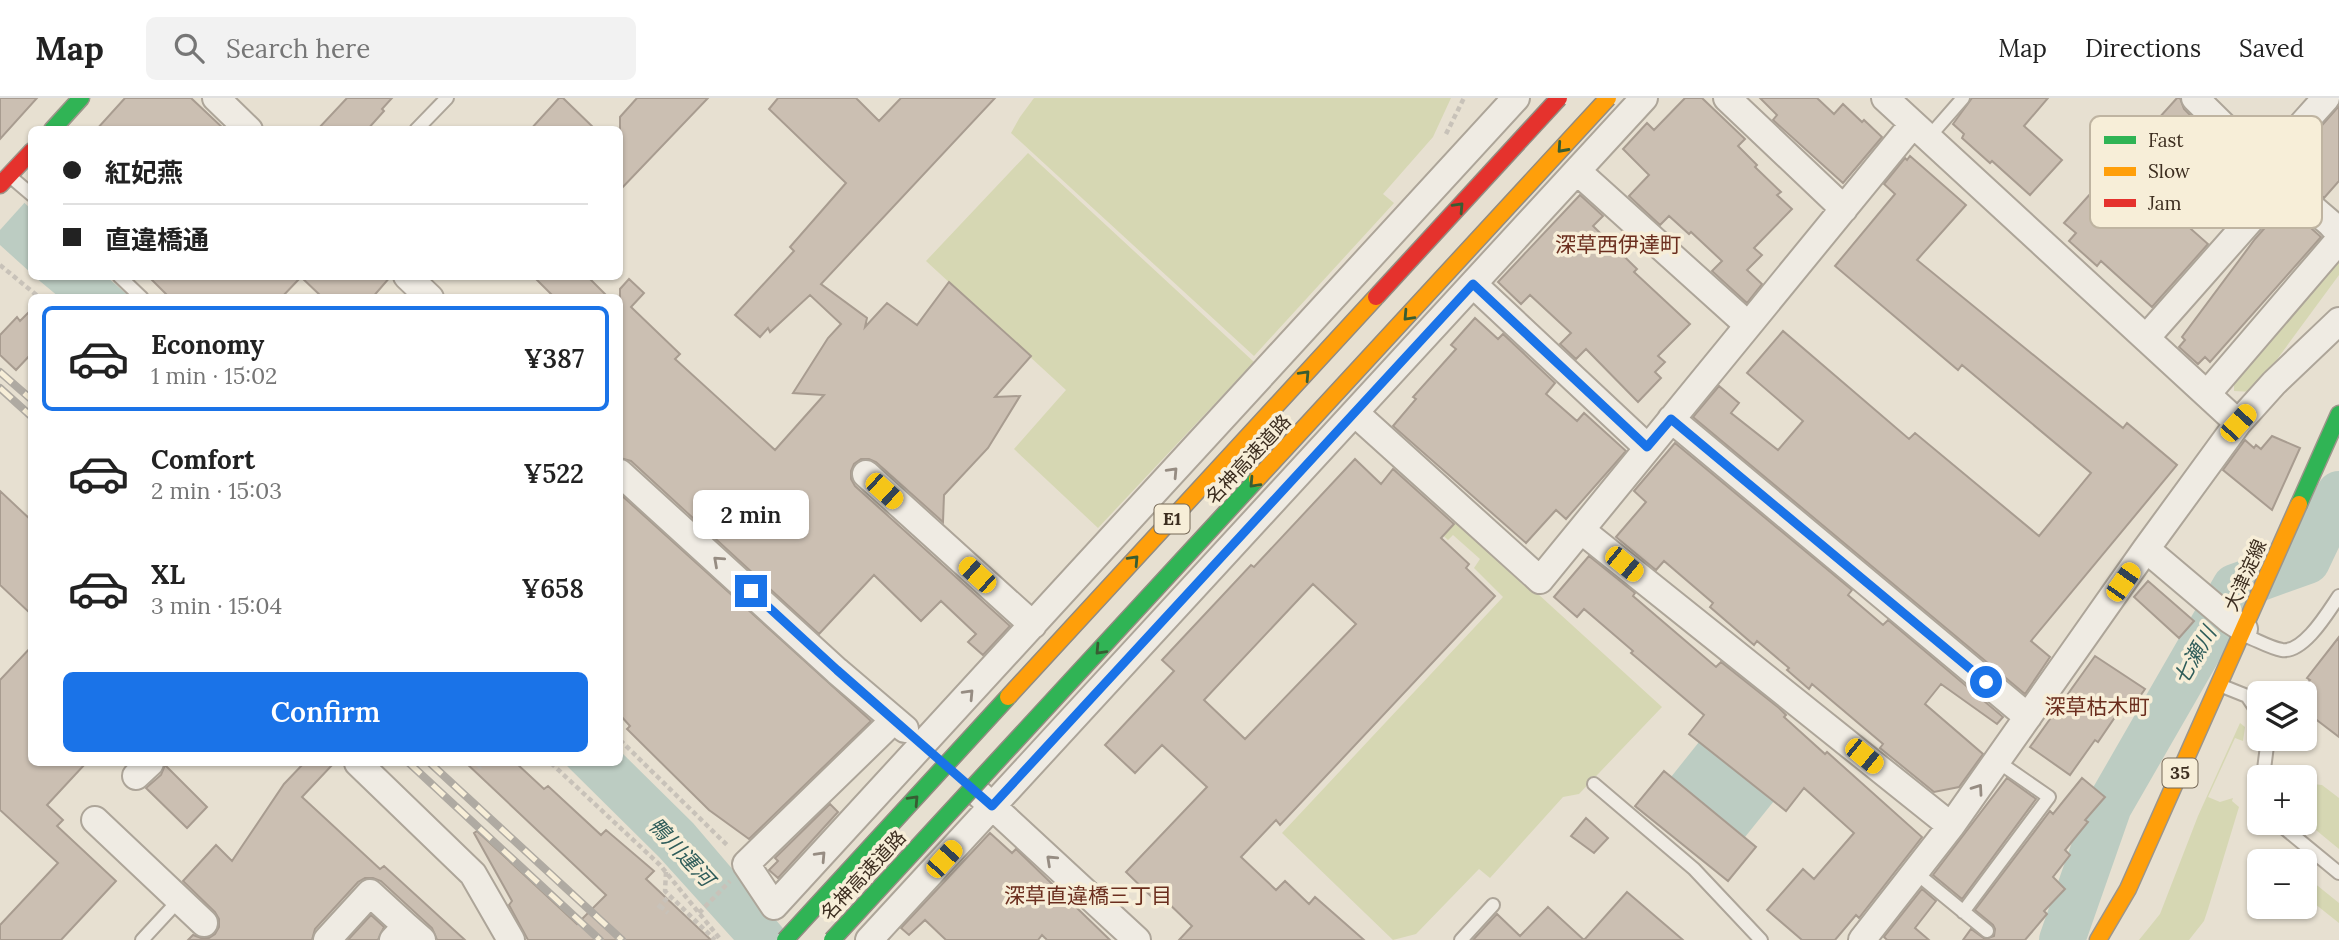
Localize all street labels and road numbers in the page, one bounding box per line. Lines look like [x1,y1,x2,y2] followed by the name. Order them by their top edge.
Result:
[1200,409,1296,509] street label: 名神高速道路
[1154,505,1190,534] road number: E1
[2219,535,2271,615] street label: 大津淀線
[2162,758,2198,788] road number: 35
[815,825,911,925] street label: 名神高速道路

